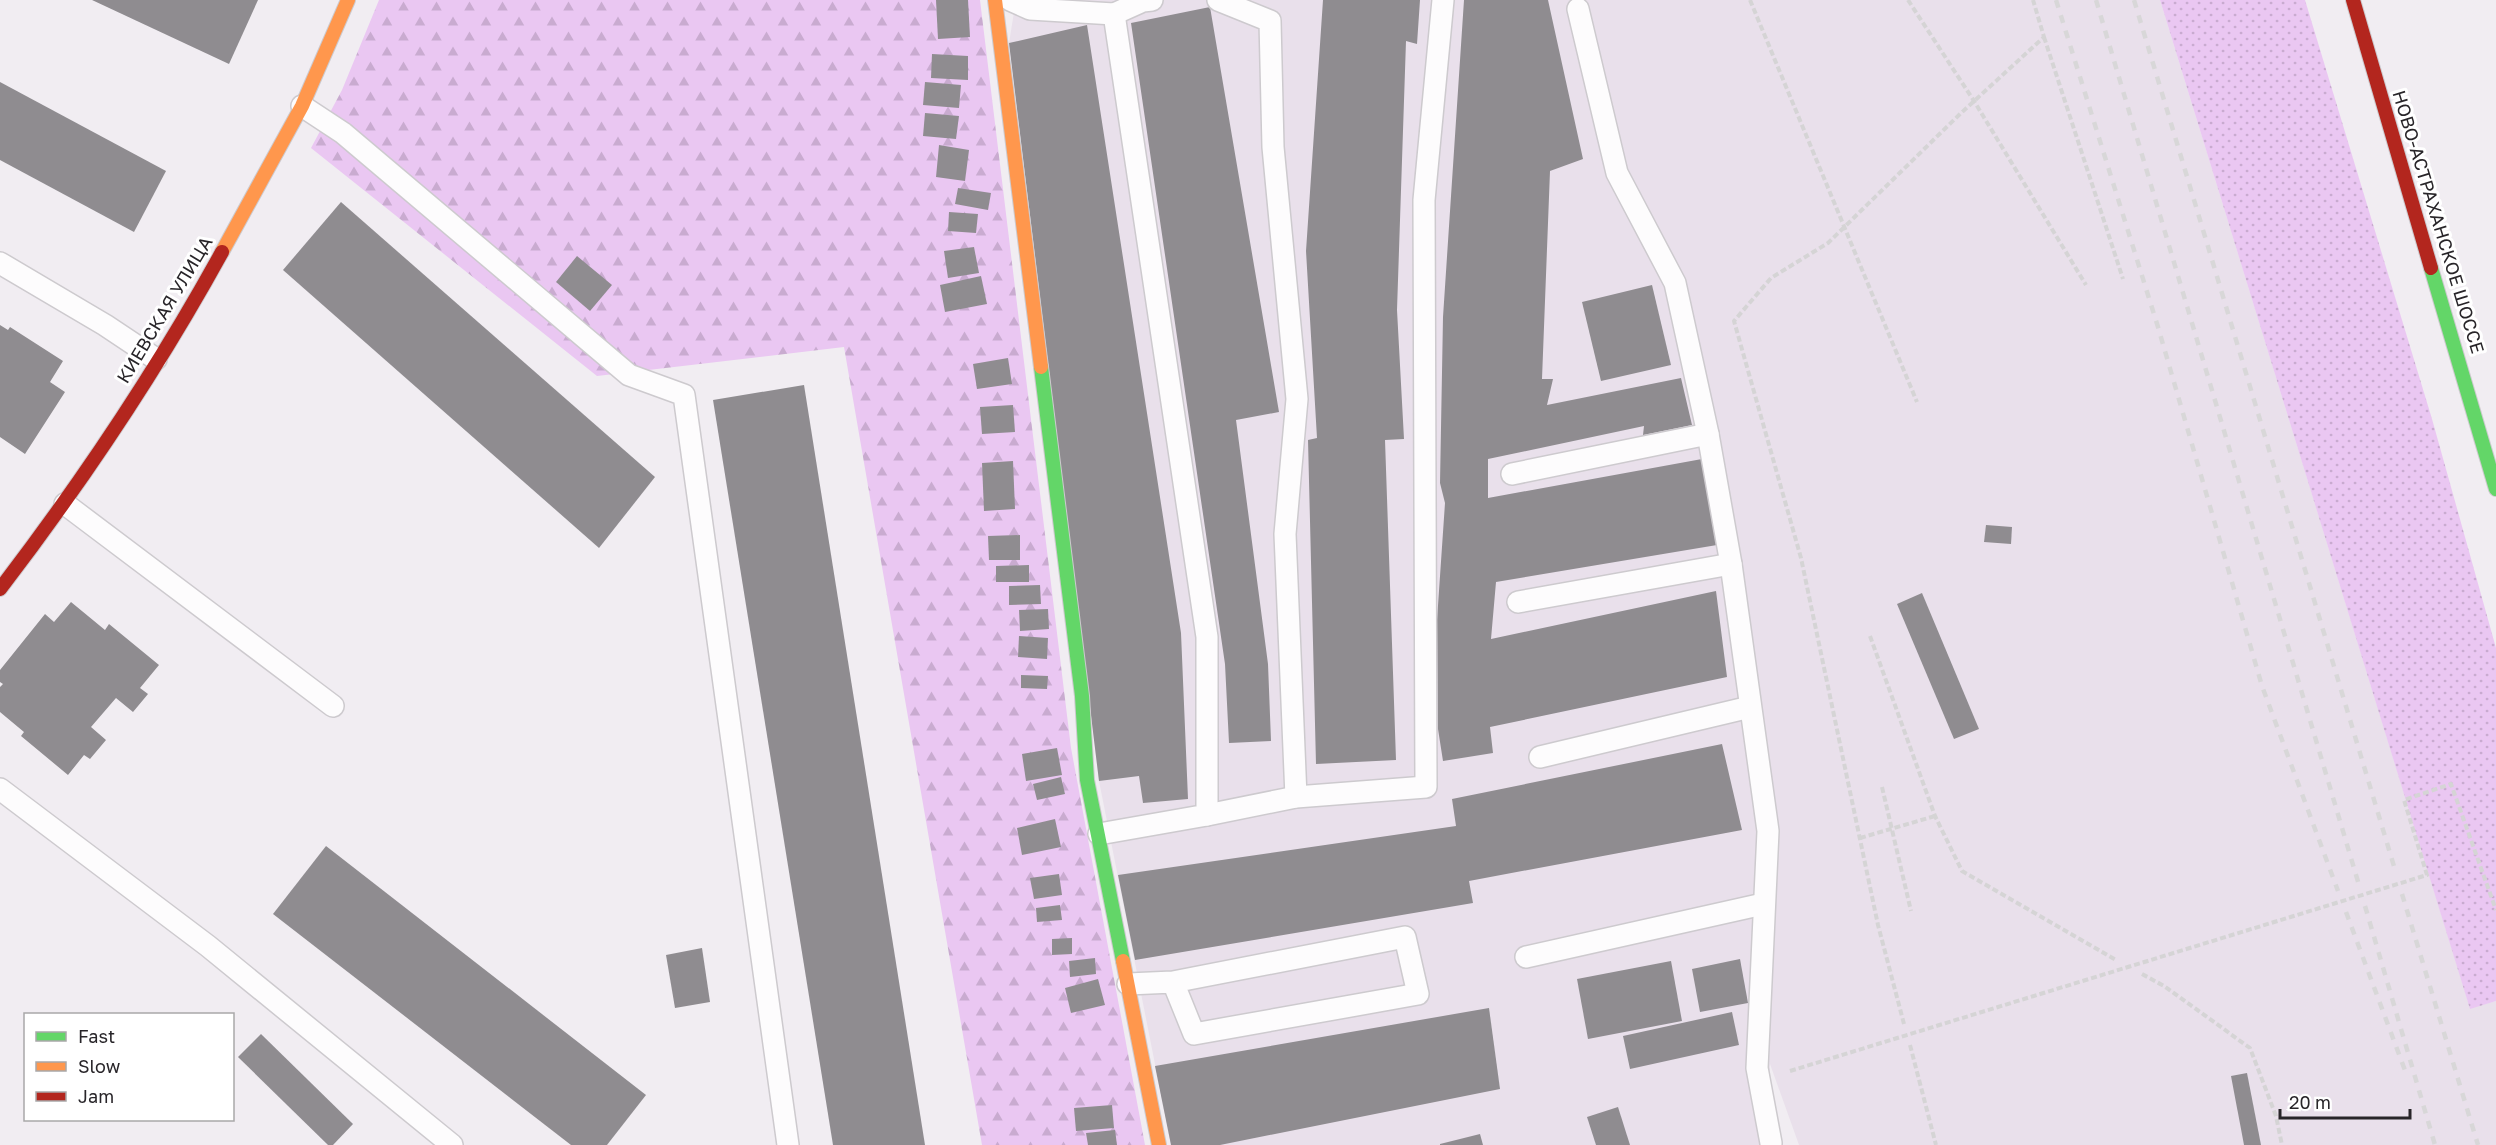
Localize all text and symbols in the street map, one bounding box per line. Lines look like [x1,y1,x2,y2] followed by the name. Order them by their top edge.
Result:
[2388,87,2490,356] street label: НОВО-АСТРАХАНСКОЕ ШОССЕ
[112,232,217,387] street label: КИЕВСКАЯ УЛИЦА
[24,1013,234,1121] legend
[78,1025,115,1047] text: Fast
[78,1055,121,1077] text: Slow
[2280,1082,2410,1120] scale bar
[78,1085,114,1107] text: Jam
[2289,1091,2331,1113] text: 20 m

